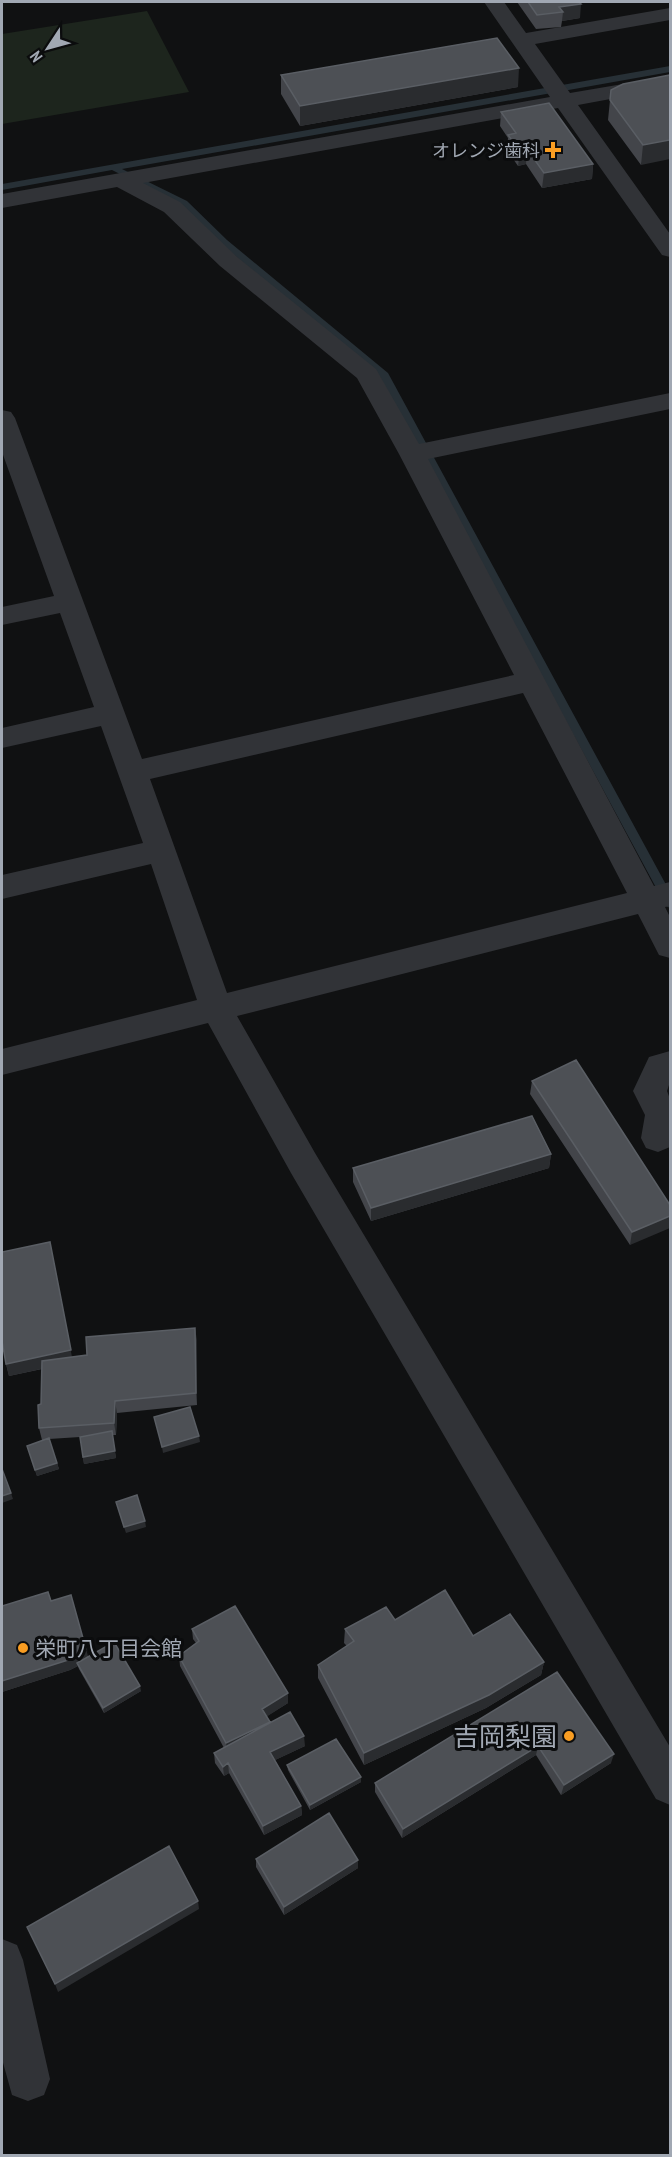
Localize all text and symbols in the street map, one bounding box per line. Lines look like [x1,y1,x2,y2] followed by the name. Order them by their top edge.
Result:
[18,18,78,78] north arrow
[25,47,46,66] text: N
[432,139,540,162] place label: オレンジ歯科
[544,141,562,159] marker: オレンジ歯科
[35,1635,182,1662] place label: 栄町八丁目会館
[16,1641,30,1655] marker: 栄町八丁目会館
[453,1720,557,1753] place label: 吉岡梨園
[562,1729,576,1743] marker: 吉岡梨園

